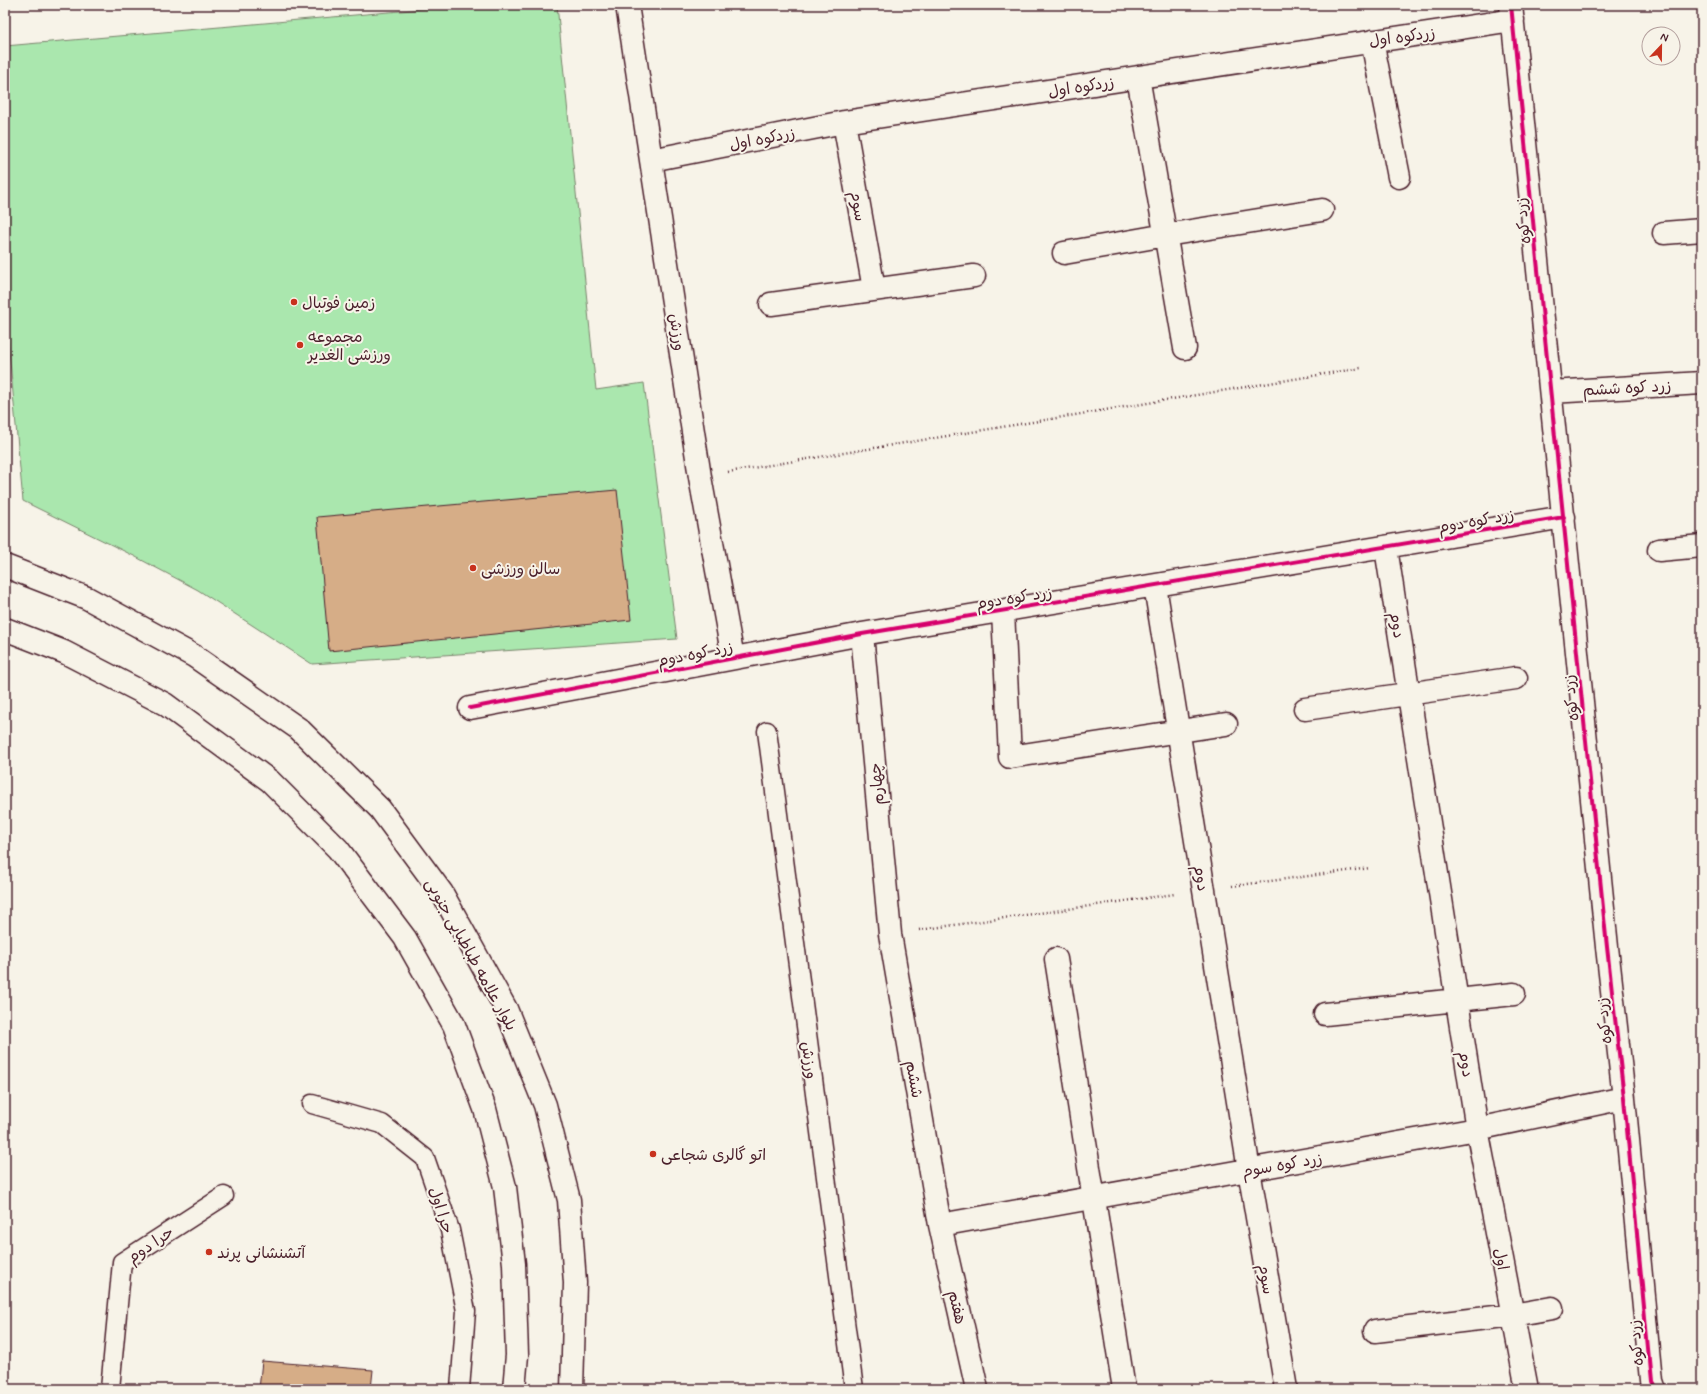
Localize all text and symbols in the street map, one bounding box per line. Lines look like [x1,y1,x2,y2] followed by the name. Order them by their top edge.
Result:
[1368,22,1437,53] street label: زردکوه اول
[1641,26,1681,66] north arrow
[1658,30,1670,46] text: N
[1047,72,1116,103] street label: زردکوه اول
[728,123,797,156] street label: زردکوه اول
[844,189,871,223] street label: سوم
[1511,197,1536,245] street label: زرد کوه
[302,293,375,314] place label: زمین فوتبال
[289,297,299,307] marker: زمین فوتبال
[663,312,690,352] street label: ورزش
[306,327,391,366] place label: مجموعه ورزشی الغدیر
[295,340,305,350] marker: مجموعه ورزشی الغدیر
[1582,376,1672,402] street label: زرد کوه ششم
[1437,504,1516,539] street label: زرد کوه دوم
[481,559,560,580] place label: سالن ورزشی
[468,563,478,573] marker: سالن ورزشی
[975,582,1054,616] street label: زرد کوه دوم
[1383,611,1409,640] street label: دوم
[656,637,735,673] street label: زرد کوه دوم
[1559,674,1584,722] street label: زرد کوه
[865,762,891,806] street label: چهارم
[1187,864,1213,893] street label: دوم
[420,875,521,1035] street label: بلوار علامه طباطبایی جنوبی
[1592,997,1617,1045] street label: زرد کوه
[796,1040,822,1080] street label: ورزش
[1452,1050,1478,1079] street label: دوم
[899,1059,927,1100] street label: ششم
[661,1145,766,1166] place label: اتو گالری شجاعی
[1240,1148,1324,1184] street label: زرد کوه سوم
[648,1149,658,1159] marker: اتو گالری شجاعی
[423,1184,458,1237] street label: حرا اول
[123,1222,179,1269] street label: حرا دوم
[217,1243,306,1264] place label: آتشنشانی پرند
[1488,1246,1513,1272] street label: اول
[204,1247,214,1257] marker: آتشنشانی پرند
[1252,1262,1279,1296] street label: سوم
[941,1288,971,1327] street label: هفتم
[1624,1319,1649,1367] street label: زرد کوه

